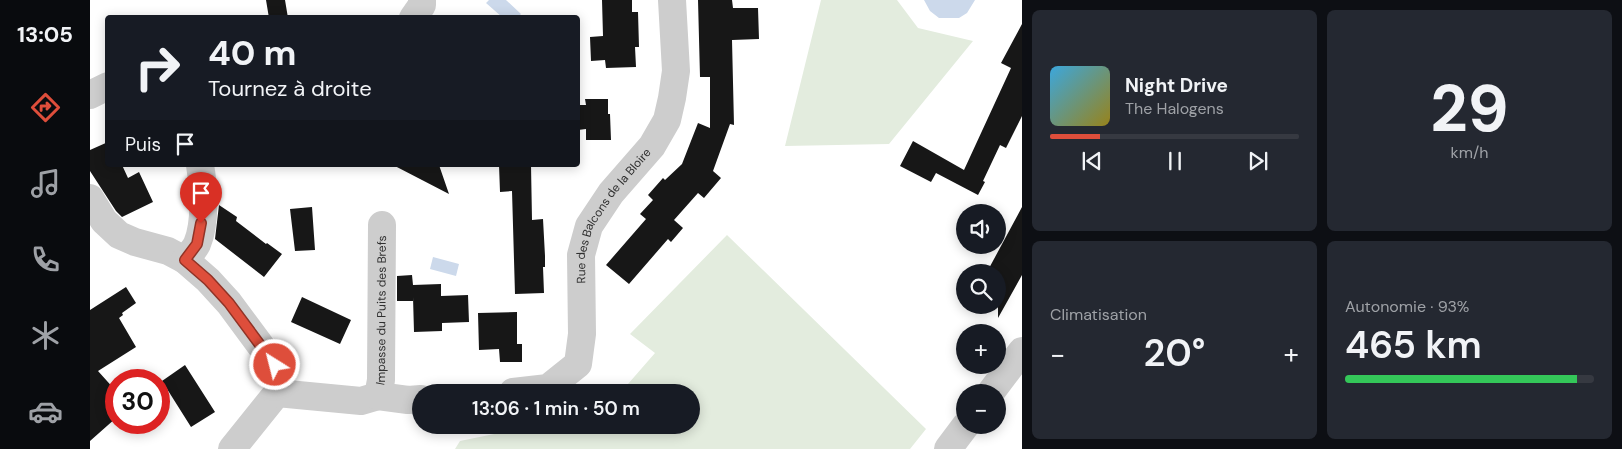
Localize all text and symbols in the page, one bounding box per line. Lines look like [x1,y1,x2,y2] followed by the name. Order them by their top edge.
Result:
[17,20,73,49] text: 13:05
[208,30,297,76] text: 40 m
[125,35,190,100] icon: right
[1430,67,1509,151] text: 29
[1125,73,1228,98] text: Night Drive
[208,74,372,103] text: Tournez à droite
[28,90,63,125] icon: directions
[1125,98,1224,119] text: The Halogens
[171,130,199,158] icon: arrive
[125,132,161,157] text: Puis
[1451,142,1488,163] text: km/h
[573,145,655,284] street label: Rue des Balcons de la Bloire
[1078,147,1106,175] icon: previous
[1161,147,1189,175] icon: pause
[1244,147,1272,175] icon: next
[28,166,63,201] icon: music
[180,172,222,223] pin
[187,179,215,207] icon: arrive
[956,204,1006,434] map controls
[956,204,1006,254] button: sound
[372,235,390,387] street label: Impasse du Puits des Brefs
[28,242,63,277] icon: phone
[956,264,1006,314] button: search
[1345,296,1469,317] text: Autonomie · 93%
[1050,304,1147,325] text: Climatisation
[28,318,63,353] icon: climate
[1345,320,1482,370] text: 465 km
[956,324,1006,374] button: +
[1144,328,1205,378] text: 20°
[1050,336,1065,373] text: −
[1284,336,1299,373] text: +
[248,338,300,390] position arrow
[105,369,170,434] speed limit sign: 30
[956,384,1006,434] button: −
[28,394,63,429] icon: car
[472,396,640,421] text: 13:06 · 1 min · 50 m

